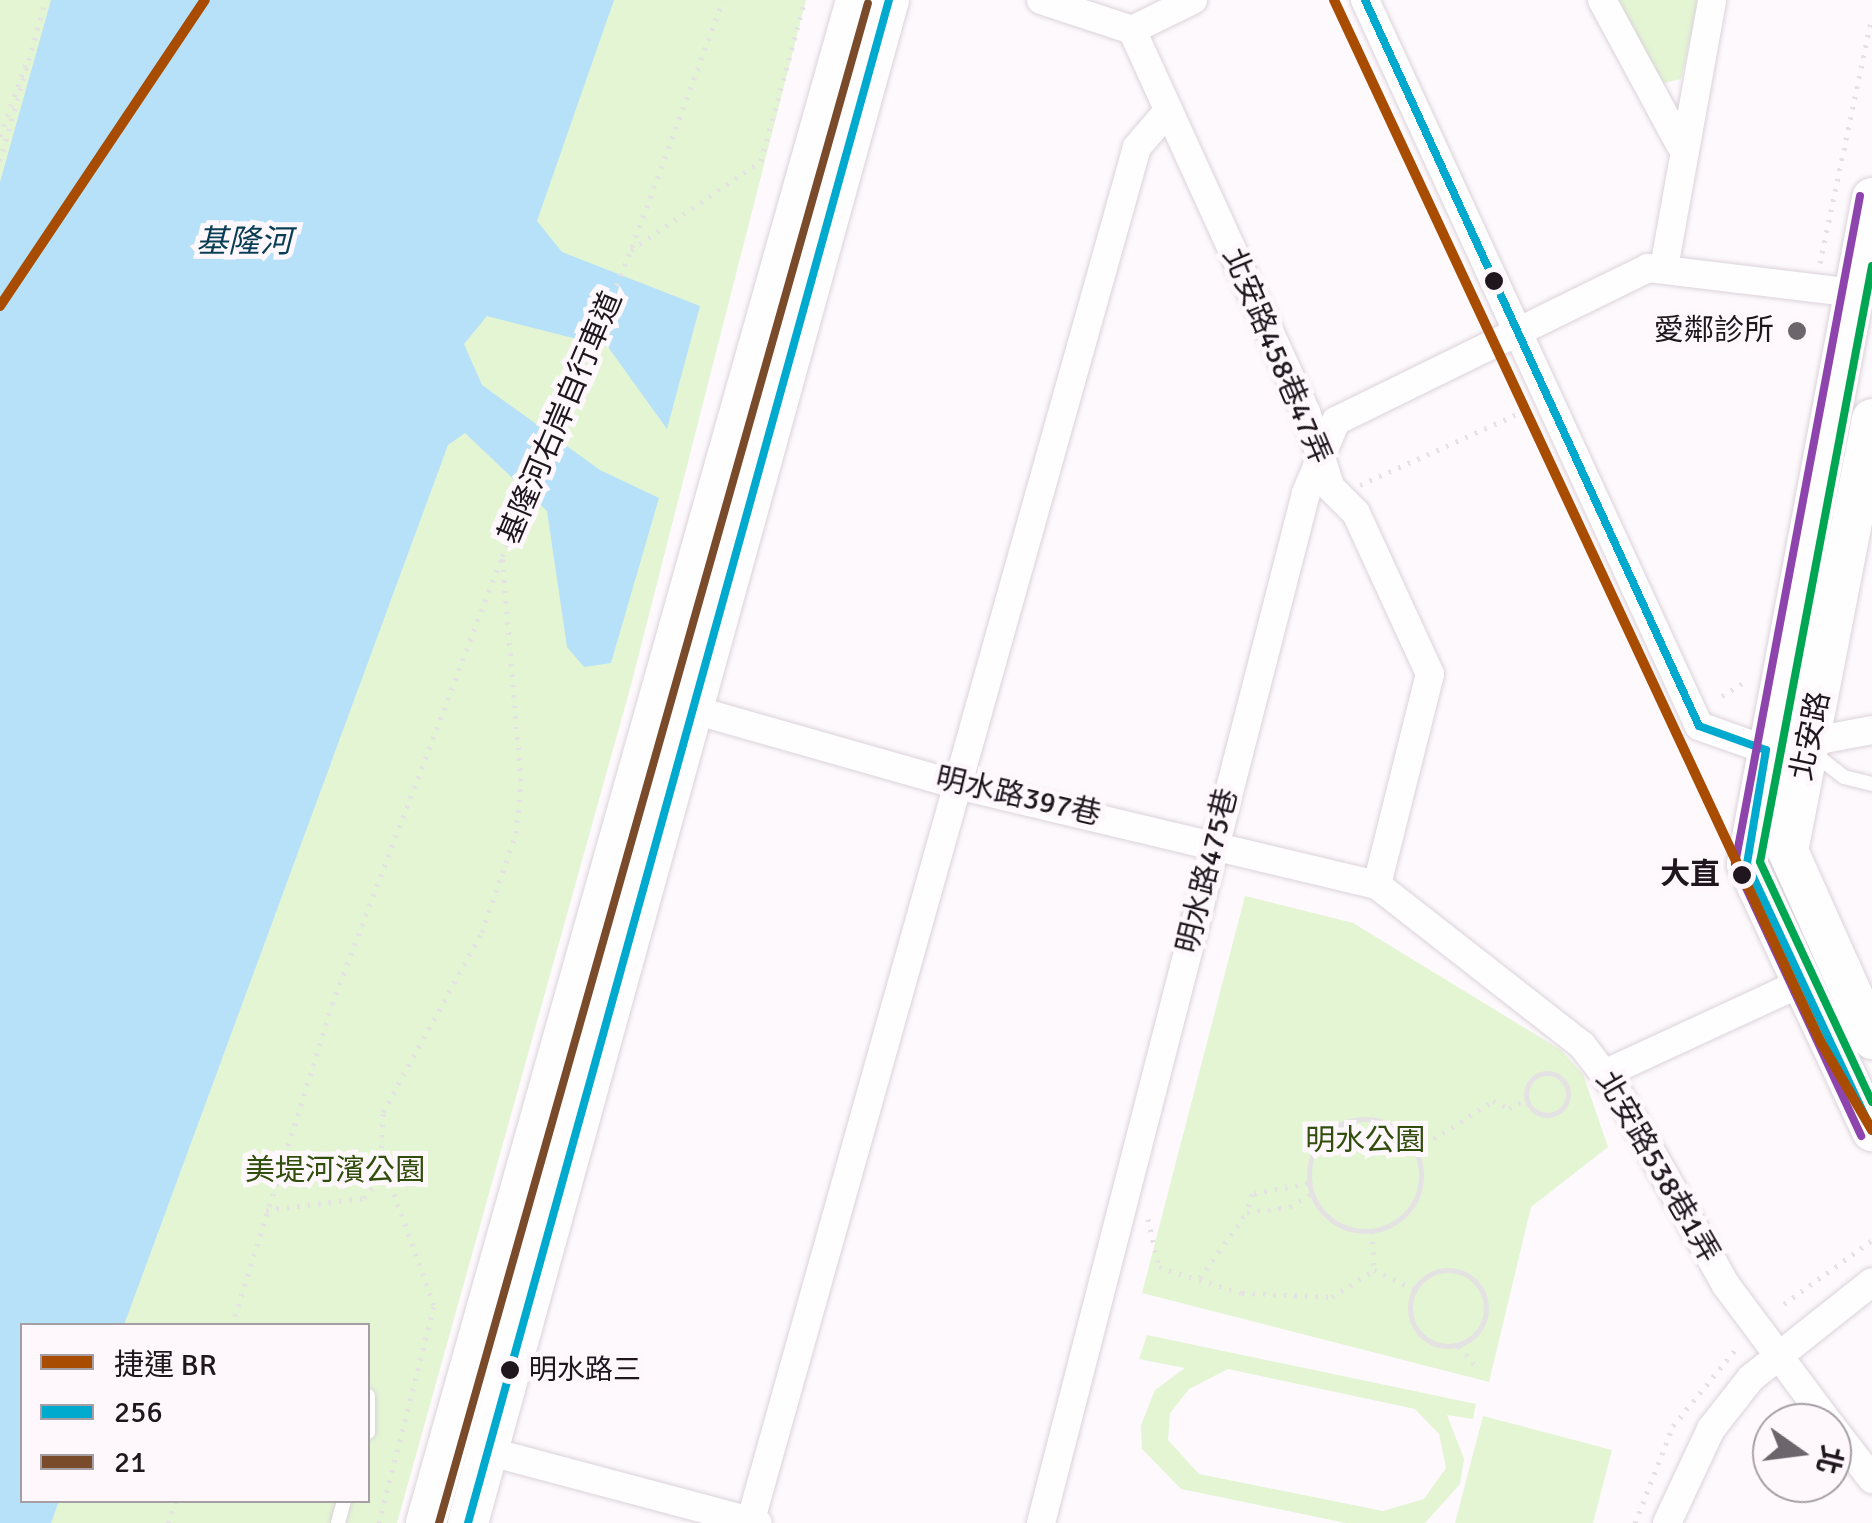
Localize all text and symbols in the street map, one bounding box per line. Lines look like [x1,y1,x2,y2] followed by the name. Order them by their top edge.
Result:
[196,223,292,261] water label: 基隆河
[1214,243,1338,469] street label: 北安路458巷47弄
[1484,271,1504,291] unlabelled marker
[492,287,630,549] street label: 基隆河右岸自行車道
[1654,313,1774,349] place label: 愛鄰診所
[1784,318,1810,344] marker: 愛鄰診所
[1784,688,1838,784] street label: 北安路
[932,760,1104,834] street label: 明水路397巷
[1170,785,1246,957] street label: 明水路475巷
[1660,857,1720,893] place label: 大直
[1729,862,1755,888] marker: 大直
[1588,1065,1726,1269] street label: 北安路538巷1弄
[1305,1123,1425,1159] park label: 明水公園
[245,1153,425,1189] park label: 美堤河濱公園
[20,1323,370,1503] legend
[114,1347,217,1384] text: 捷運 BR
[529,1353,641,1387] place label: 明水路三
[500,1360,520,1380] marker: 明水路三
[114,1394,163,1431] text: 256
[1752,1403,1852,1503] north arrow
[1809,1442,1849,1477] text: 北
[114,1444,146,1481] text: 21

